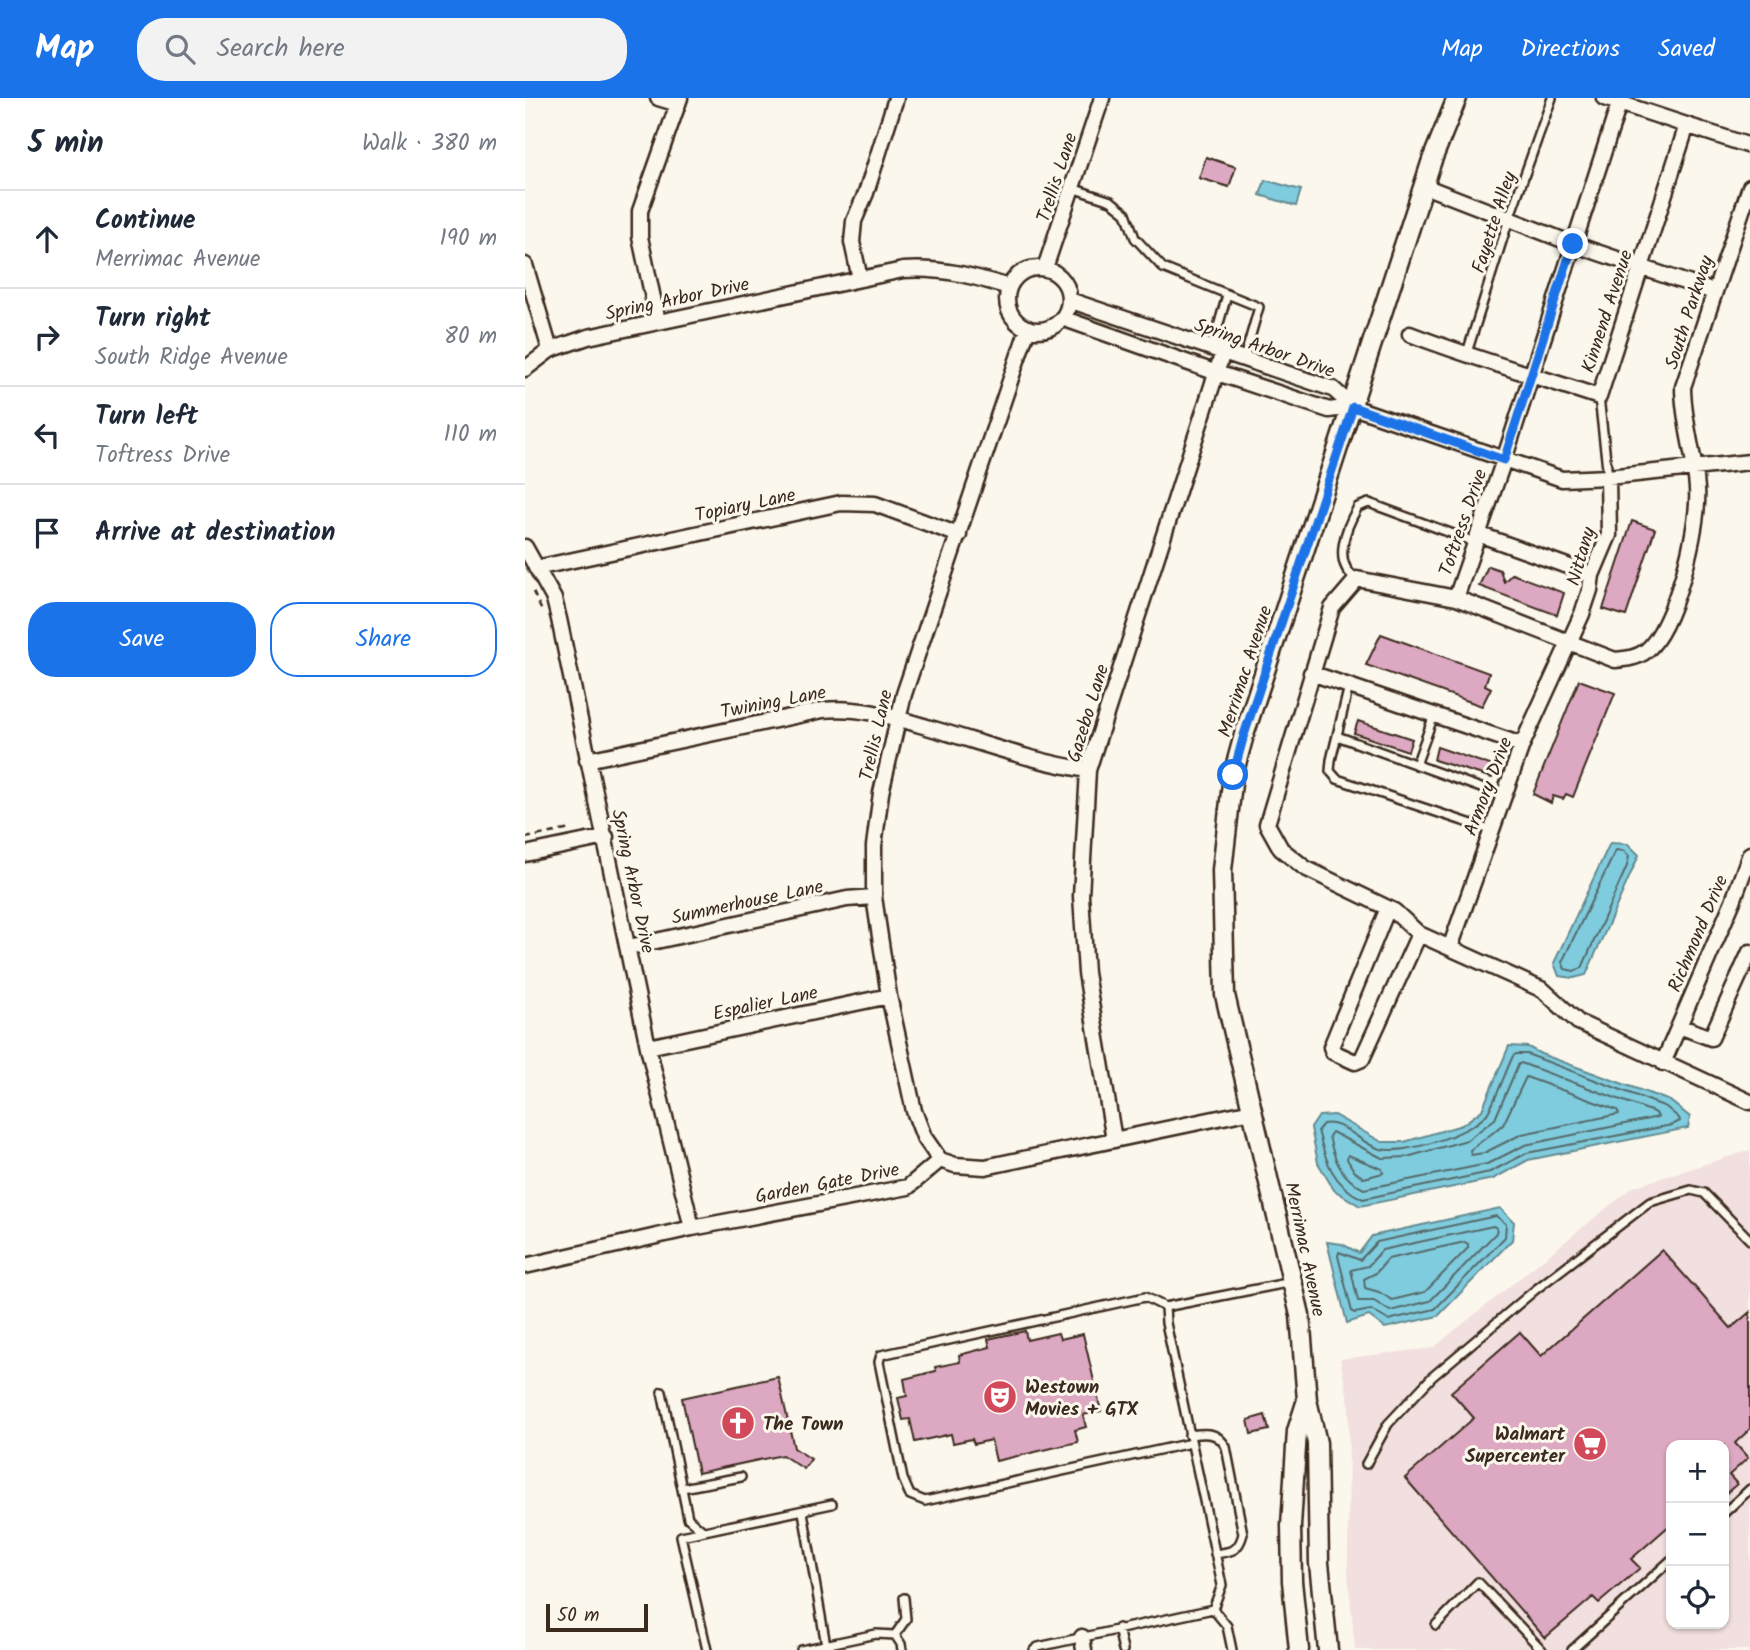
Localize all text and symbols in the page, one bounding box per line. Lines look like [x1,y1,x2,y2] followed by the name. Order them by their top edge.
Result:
[137,18,627,81] search box
[35,23,95,76] text: Map
[217,28,345,70] text: Search here
[161,30,199,68] icon: search
[1441,30,1483,69] text: Map
[1521,30,1620,69] text: Directions
[1658,30,1715,69] text: Saved
[28,120,104,168] text: 5 min
[362,126,497,162] text: Walk · 380 m
[1029,129,1087,226] street label: Trellis Lane
[1464,167,1526,277] street label: Fayette Alley
[95,200,196,242] text: Continue
[28,220,66,258] icon: ahead
[440,221,497,257] text: 190 m
[1557,228,1588,259] route end
[95,242,260,278] text: Merrimac Avenue
[1574,246,1642,377] street label: Kinnend Avenue
[1657,251,1723,373] street label: South Parkway
[603,270,753,330] street label: Spring Arbor Drive
[95,298,211,340] text: Turn right
[1190,311,1339,387] street label: Spring Arbor Drive
[28,318,66,356] icon: right
[444,319,497,355] text: 80 m
[95,340,288,376] text: South Ridge Avenue
[95,396,198,438] text: Turn left
[28,416,66,454] icon: left
[444,417,497,453] text: 110 m
[95,438,230,474] text: Toftress Drive
[1432,465,1496,580] street label: Toftress Drive
[692,481,799,531] street label: Topiary Lane
[95,512,335,554] text: Arrive at destination
[28,514,66,552] icon: arrive
[1559,523,1605,590] street label: Nittany
[28,602,256,677] button: Save
[270,602,497,677] button: Share
[1211,602,1281,741] street label: Merrimac Avenue
[1060,660,1118,767] street label: Gazebo Lane
[718,678,829,728] street label: Twining Lane
[852,687,902,784] street label: Trellis Lane
[1456,732,1522,841] street label: Armory Drive
[1217,759,1248,790] route start
[602,807,662,957] street label: Spring Arbor Drive
[1661,870,1737,997] street label: Richmond Drive
[669,872,827,934] street label: Summerhouse Lane
[710,978,821,1030] street label: Espalier Lane
[753,1155,902,1213] street label: Garden Gate Drive
[1275,1179,1333,1320] street label: Merrimac Avenue
[1025,1373,1139,1425] place label: Westown Movies + GTX
[981,1378,1019,1416] theatre icon: Westown Movies + GTX
[719,1404,757,1442] church icon: The Town
[763,1410,844,1440] place label: The Town
[1465,1420,1566,1472] place label: Walmart Supercenter
[1571,1425,1609,1463] supermarket icon: Walmart Supercenter
[1666,1440,1729,1629] map controls
[1666,1440,1729,1503] button: +
[1666,1503,1729,1566] button: −
[1666,1566,1729,1629] button: locate
[546,1601,647,1633] scale bar
[557,1601,599,1631] text: 50 m

